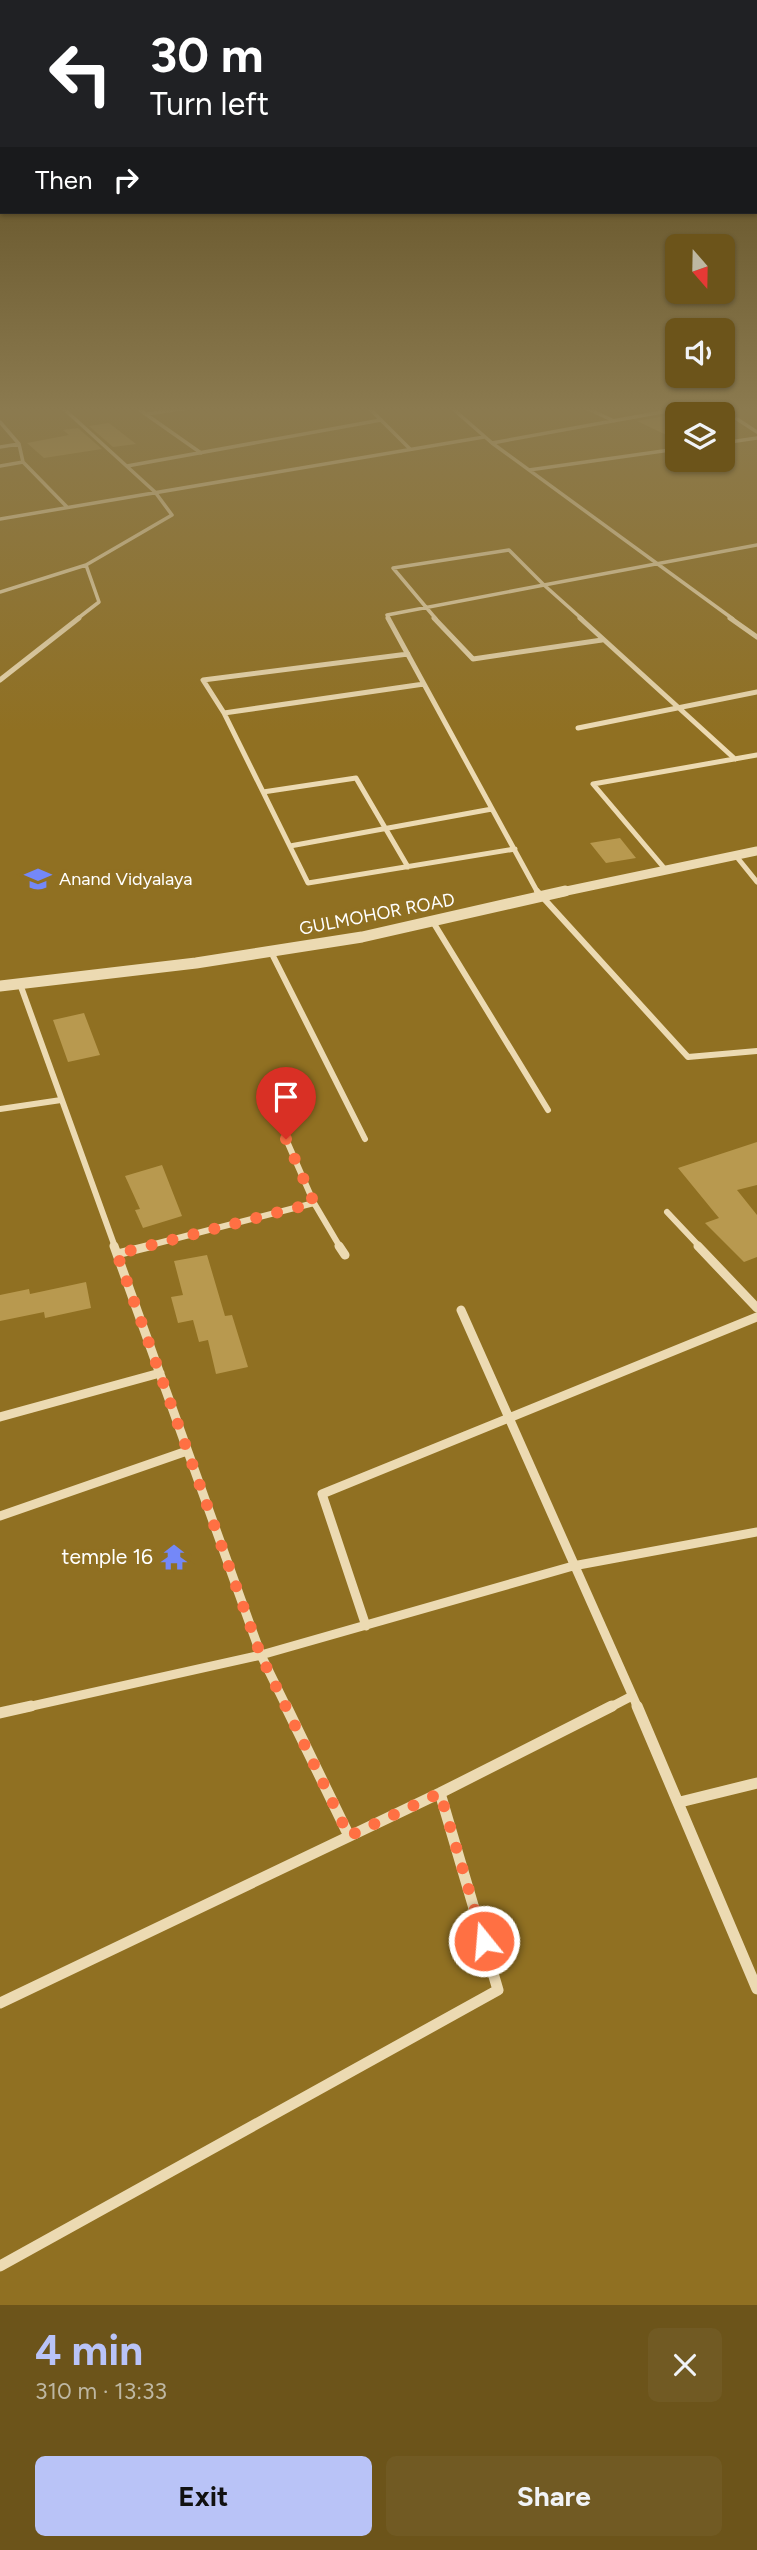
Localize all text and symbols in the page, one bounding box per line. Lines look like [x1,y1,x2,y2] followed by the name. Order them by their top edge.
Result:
[150,25,263,84] text: 30 m
[35,28,126,119] icon: left
[150,85,269,123] text: Turn left
[107,161,145,199] icon: right
[35,164,93,196] text: Then
[665,234,735,304] north arrow
[665,234,735,472] map controls
[665,318,735,388] button: sound
[665,402,735,472] button: layers
[23,864,53,894] school or university icon: Anand Vidyalaya
[59,868,193,890] place label: Anand Vidyalaya
[297,888,457,940] street label: GULMOHOR ROAD
[256,1067,316,1139] pin
[267,1078,305,1116] icon: arrive
[159,1542,189,1572] temple icon: temple 16
[62,1544,153,1569] place label: temple 16
[447,1904,521,1978] position arrow
[35,2325,143,2376] text: 4 min
[648,2328,722,2402] button: close
[35,2377,167,2405] text: 310 m · 13:33
[35,2456,372,2536] button: Exit
[386,2456,722,2536] button: Share

